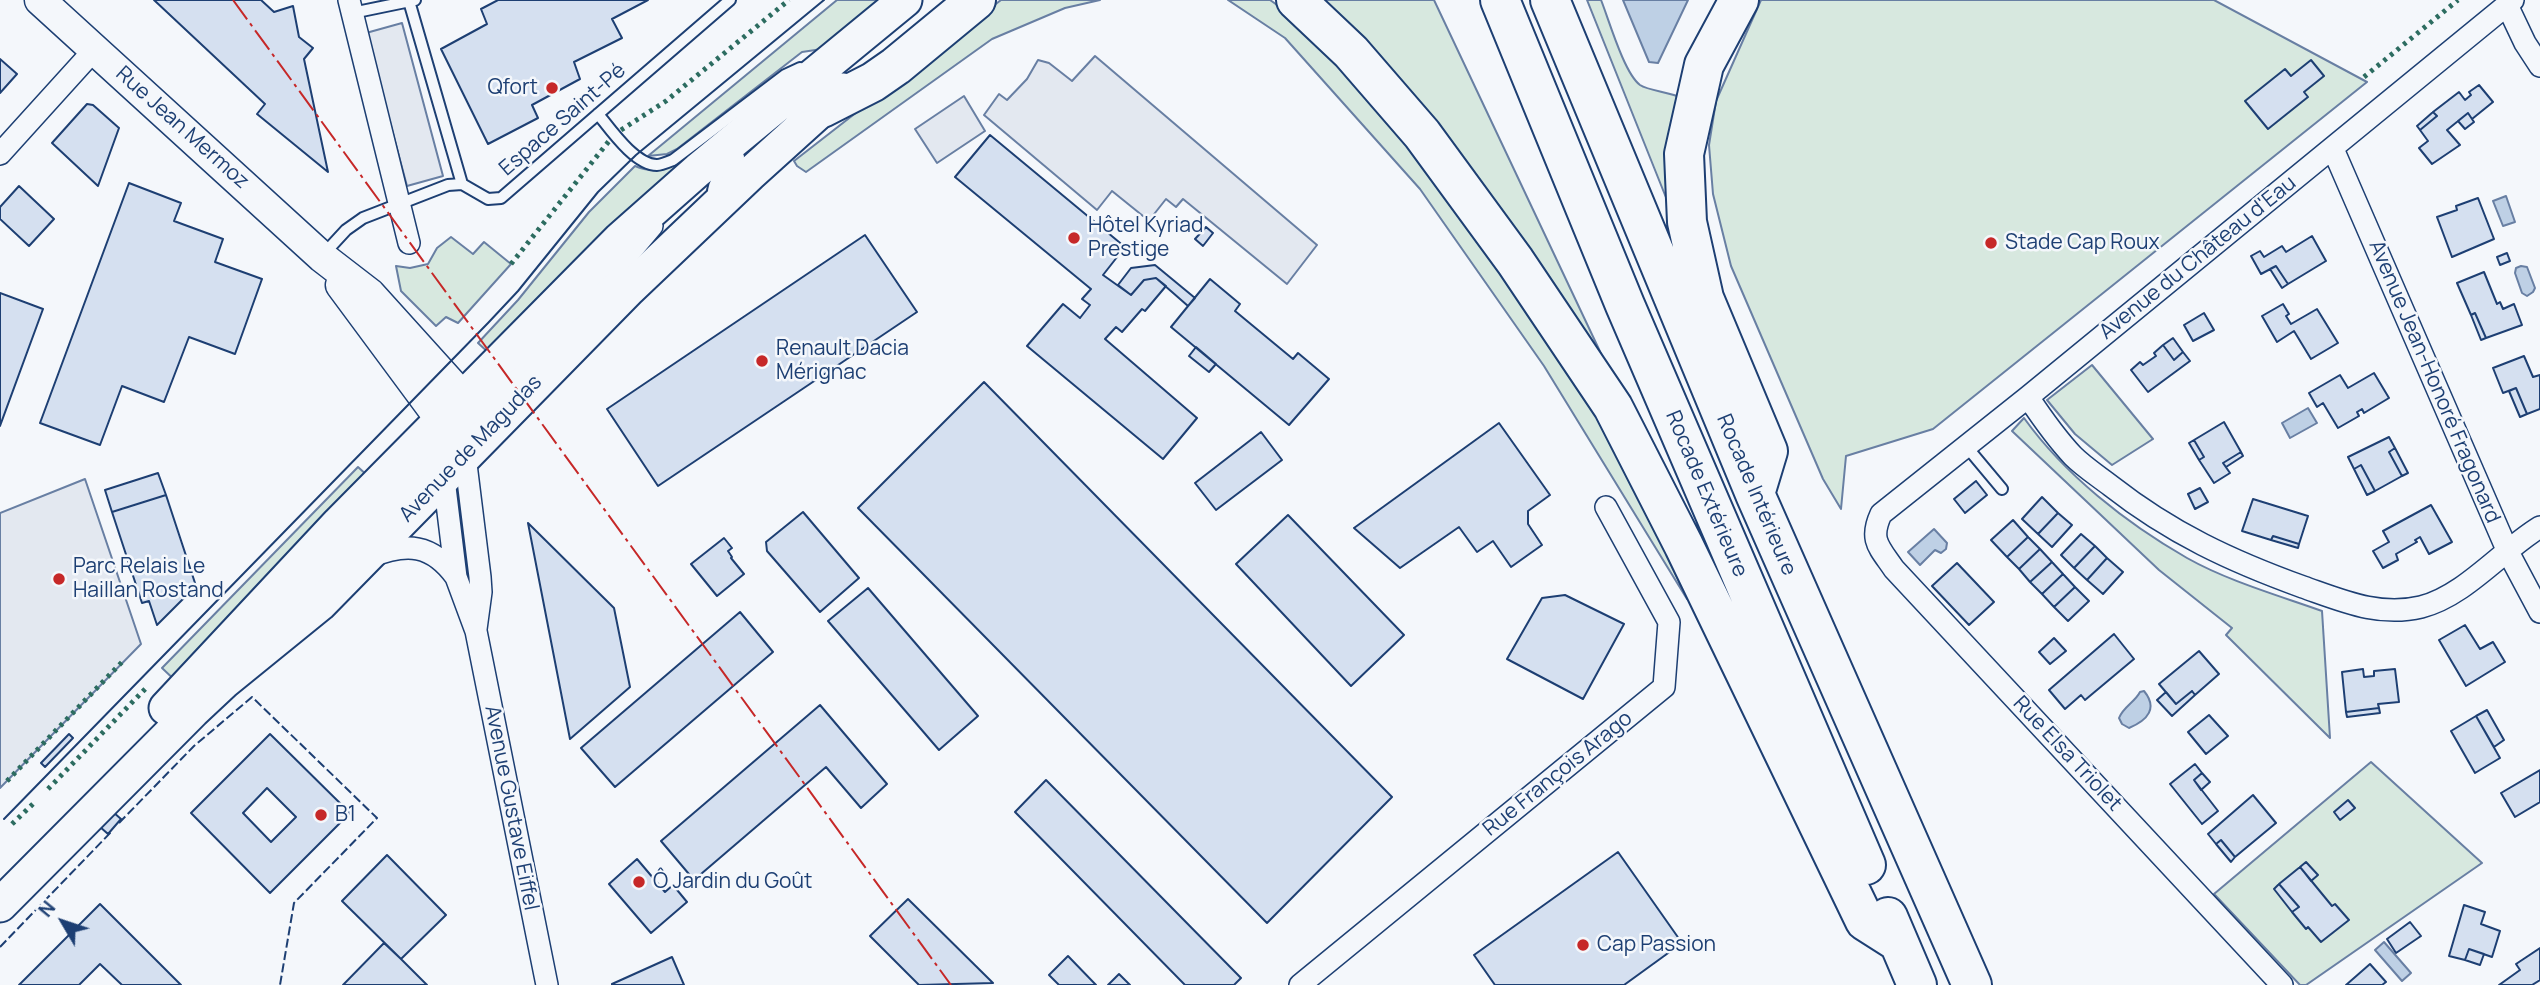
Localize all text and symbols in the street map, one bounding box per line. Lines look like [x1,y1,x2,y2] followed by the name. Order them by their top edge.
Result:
[495,58,631,182] street label: Espace Saint-Pé
[110,62,254,194] street label: Rue Jean Mermoz
[487,75,538,101] place label: Qfort
[544,80,560,96] marker: Qfort
[2095,171,2301,345] street label: Avenue du Château d'Eau
[1088,213,1203,263] place label: Hôtel Kyriad Prestige
[1066,230,1082,246] marker: Hôtel Kyriad Prestige
[2005,230,2159,256] place label: Stade Cap Roux
[1983,235,1999,251] marker: Stade Cap Roux
[2363,237,2505,527] street label: Avenue Jean-Honoré Fragonard
[776,336,909,386] place label: Renault Dacia Mérignac
[754,353,770,369] marker: Renault Dacia Mérignac
[394,370,548,528] street label: Avenue de Magudas
[1660,407,1752,581] street label: Rocade Extérieure
[1711,411,1801,579] street label: Rocade Intérieure
[73,554,224,604] place label: Parc Relais Le Haillan Rostand
[51,571,67,587] marker: Parc Relais Le Haillan Rostand
[2007,691,2127,817] street label: Rue Elsa Triolet
[479,703,543,913] street label: Avenue Gustave Eiffel
[1478,706,1638,842] street label: Rue François Arago
[335,802,356,828] place label: B1
[313,807,329,823] marker: B1
[653,869,812,895] place label: Ô Jardin du Goût
[631,874,647,890] marker: Ô Jardin du Goût
[28,887,98,957] north arrow
[32,895,61,922] text: N
[1597,932,1716,958] place label: Cap Passion
[1575,937,1591,953] marker: Cap Passion

